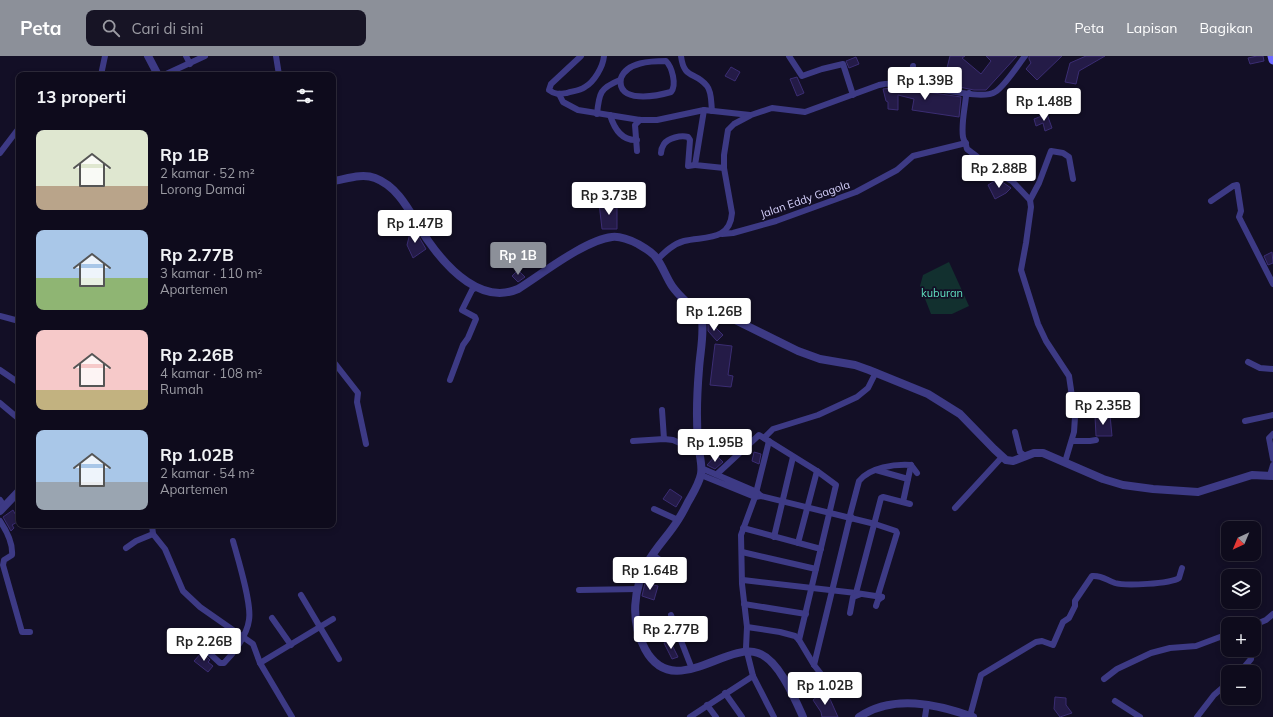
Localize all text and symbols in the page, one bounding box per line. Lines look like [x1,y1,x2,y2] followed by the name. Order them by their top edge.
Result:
[86,10,366,46] search box
[20,16,62,40] text: Peta
[100,17,122,39] icon: search
[132,19,203,38] text: Cari di sini
[1075,19,1104,37] text: Peta
[1126,19,1178,37] text: Lapisan
[1200,19,1253,37] text: Bagikan
[884,67,966,101] pin: Rp 1.39B
[897,72,953,88] text: Rp 1.39B
[294,85,316,107] icon: filters
[36,86,126,107] text: 13 properti
[1003,88,1085,122] pin: Rp 1.48B
[1016,93,1072,109] text: Rp 1.48B
[160,144,209,165] text: Rp 1B
[68,146,116,194] icon: home
[958,155,1040,189] pin: Rp 2.88B
[971,160,1027,176] text: Rp 2.88B
[160,165,255,181] text: 2 kamar · 52 m²
[758,177,852,221] street label: Jalan Eddy Gagola
[160,181,245,197] text: Lorong Damai
[568,182,650,216] pin: Rp 3.73B
[581,187,637,203] text: Rp 3.73B
[374,210,456,244] pin: Rp 1.47B
[387,215,443,231] text: Rp 1.47B
[490,242,546,276] pin: Rp 1B
[160,244,234,265] text: Rp 2.77B
[68,246,116,294] icon: home
[499,247,537,263] text: Rp 1B
[160,265,263,281] text: 3 kamar · 110 m²
[160,281,228,297] text: Apartemen
[921,286,963,300] park label: kuburan
[673,298,755,332] pin: Rp 1.26B
[686,303,742,319] text: Rp 1.26B
[160,344,234,365] text: Rp 2.26B
[68,346,116,394] icon: home
[160,365,263,381] text: 4 kamar · 108 m²
[160,381,203,397] text: Rumah
[1062,392,1144,426] pin: Rp 2.35B
[1075,397,1131,413] text: Rp 2.35B
[674,429,756,463] pin: Rp 1.95B
[687,434,743,450] text: Rp 1.95B
[160,444,234,465] text: Rp 1.02B
[68,446,116,494] icon: home
[160,465,255,481] text: 2 kamar · 54 m²
[160,481,228,497] text: Apartemen
[1221,521,1261,561] north arrow
[1221,521,1261,705] map controls
[609,557,691,591] pin: Rp 1.64B
[622,562,678,578] text: Rp 1.64B
[1221,569,1261,609] button: layers
[630,616,712,650] pin: Rp 2.77B
[1221,617,1261,657] button: +
[643,621,699,637] text: Rp 2.77B
[163,628,245,662] pin: Rp 2.26B
[176,633,232,649] text: Rp 2.26B
[1221,665,1261,705] button: −
[784,672,866,706] pin: Rp 1.02B
[797,677,853,693] text: Rp 1.02B

